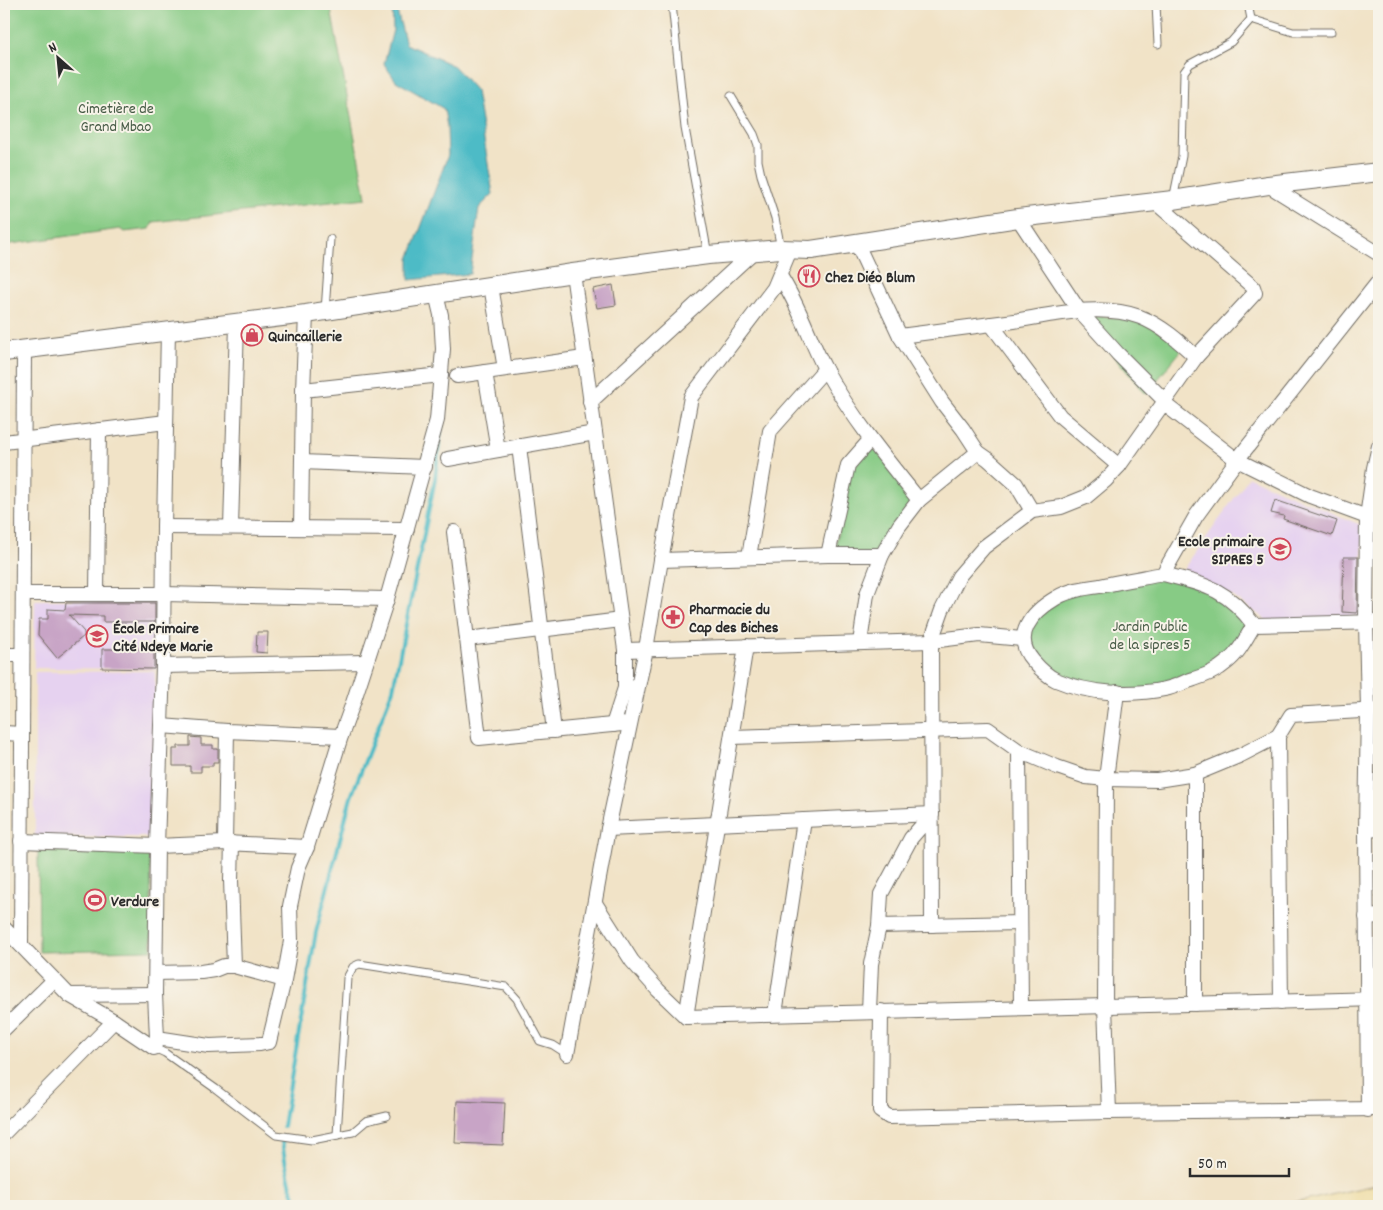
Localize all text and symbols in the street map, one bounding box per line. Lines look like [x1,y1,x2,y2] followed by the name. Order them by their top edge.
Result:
[32,32,82,82] north arrow
[45,38,61,59] text: N
[78,98,154,139] park label: Cimetière de Grand Mbao
[797,264,821,288] restaurant icon: Chez Diéo Blum
[825,267,915,290] place label: Chez Diéo Blum
[240,323,264,347] shop icon: Quincaillerie
[268,326,342,349] place label: Quincaillerie
[1178,531,1264,572] place label: Ecole primaire SIPRES 5
[1268,537,1292,561] school or university icon: Ecole primaire SIPRES 5
[689,599,779,640] place label: Pharmacie du Cap des Biches
[661,605,685,629] pharmacy icon: Pharmacie du Cap des Biches
[1109,616,1191,657] park label: Jardin Public de la sipres 5
[113,618,213,659] place label: École Primaire Cité Ndeye Marie
[85,624,109,648] school or university icon: École Primaire Cité Ndeye Marie
[83,888,107,912] sports icon: Verdure
[111,891,159,914] place label: Verdure
[1190,1145,1289,1177] scale bar
[1198,1154,1227,1176] text: 50 m

